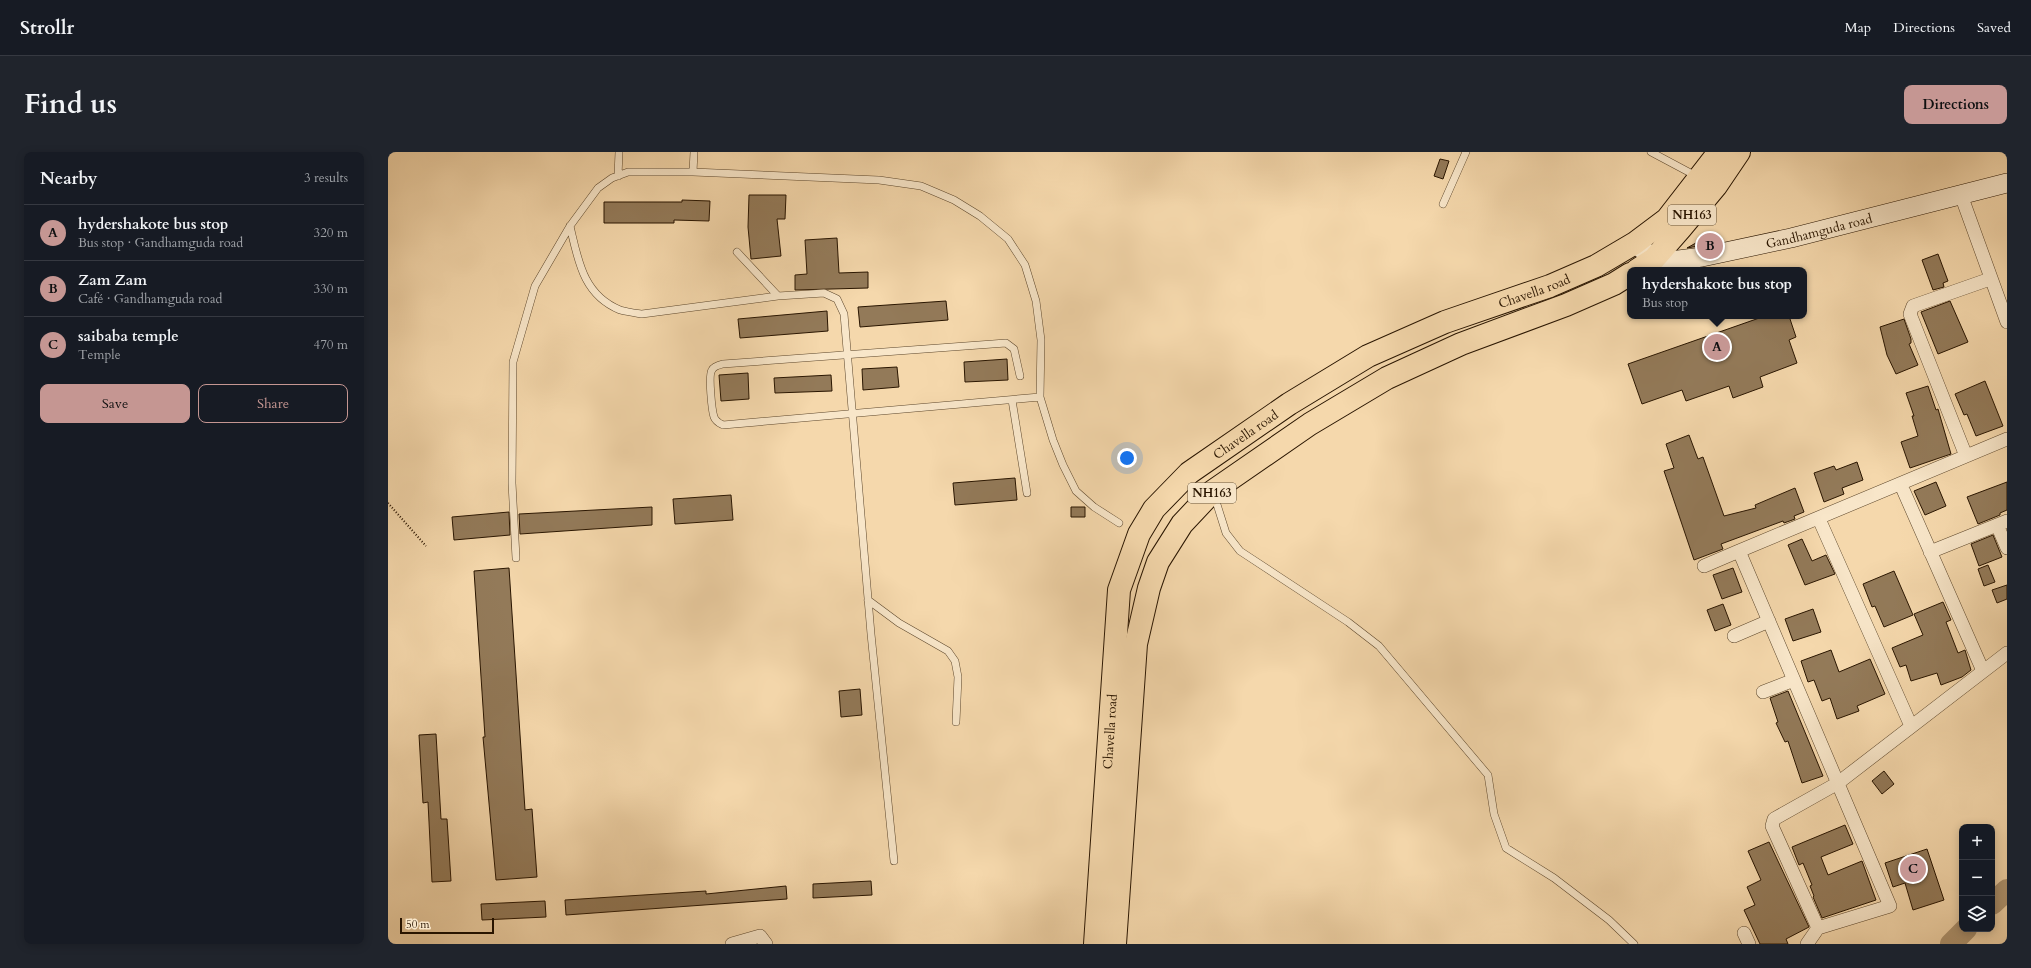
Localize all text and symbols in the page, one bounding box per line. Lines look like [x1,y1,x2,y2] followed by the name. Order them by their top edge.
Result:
[20,15,74,41] text: Strollr
[1845,18,1871,37] text: Map
[1893,18,1955,37] text: Directions
[1977,18,2011,37] text: Saved
[24,85,117,123] text: Find us
[1904,85,2007,124] button: Directions
[40,167,97,190] text: Nearby
[304,169,348,187] text: 3 results
[1668,205,1716,225] road number: NH163
[1764,210,1874,253] street label: Gandhamguda road
[78,214,228,234] text: hydershakote bus stop
[48,224,58,242] text: A
[314,224,348,242] text: 320 m
[1697,231,1723,261] pin: B
[78,234,243,252] text: Bus stop · Gandhamguda road
[1627,267,1807,319] popup
[78,270,147,290] text: Zam Zam
[1496,270,1573,313] street label: Chavella road
[1642,274,1792,294] text: hydershakote bus stop
[48,280,58,298] text: B
[314,280,348,298] text: 330 m
[78,290,222,308] text: Café · Gandhamguda road
[1642,294,1688,312] text: Bus stop
[78,326,179,346] text: saibaba temple
[1704,332,1730,362] pin: A
[48,336,58,354] text: C
[314,336,348,354] text: 470 m
[78,346,121,364] text: Temple
[40,384,190,423] button: Save
[198,384,348,423] button: Share
[1210,406,1282,464] street label: Chavella road
[1117,448,1137,468] your location
[1188,483,1236,503] road number: NH163
[1099,693,1122,770] street label: Chavella road
[1959,824,1995,932] map controls
[1959,824,1995,860] button: +
[1900,854,1926,884] pin: C
[1959,860,1995,896] button: −
[1959,896,1995,932] button: layers
[400,916,494,935] scale bar
[406,917,430,932] text: 50 m

